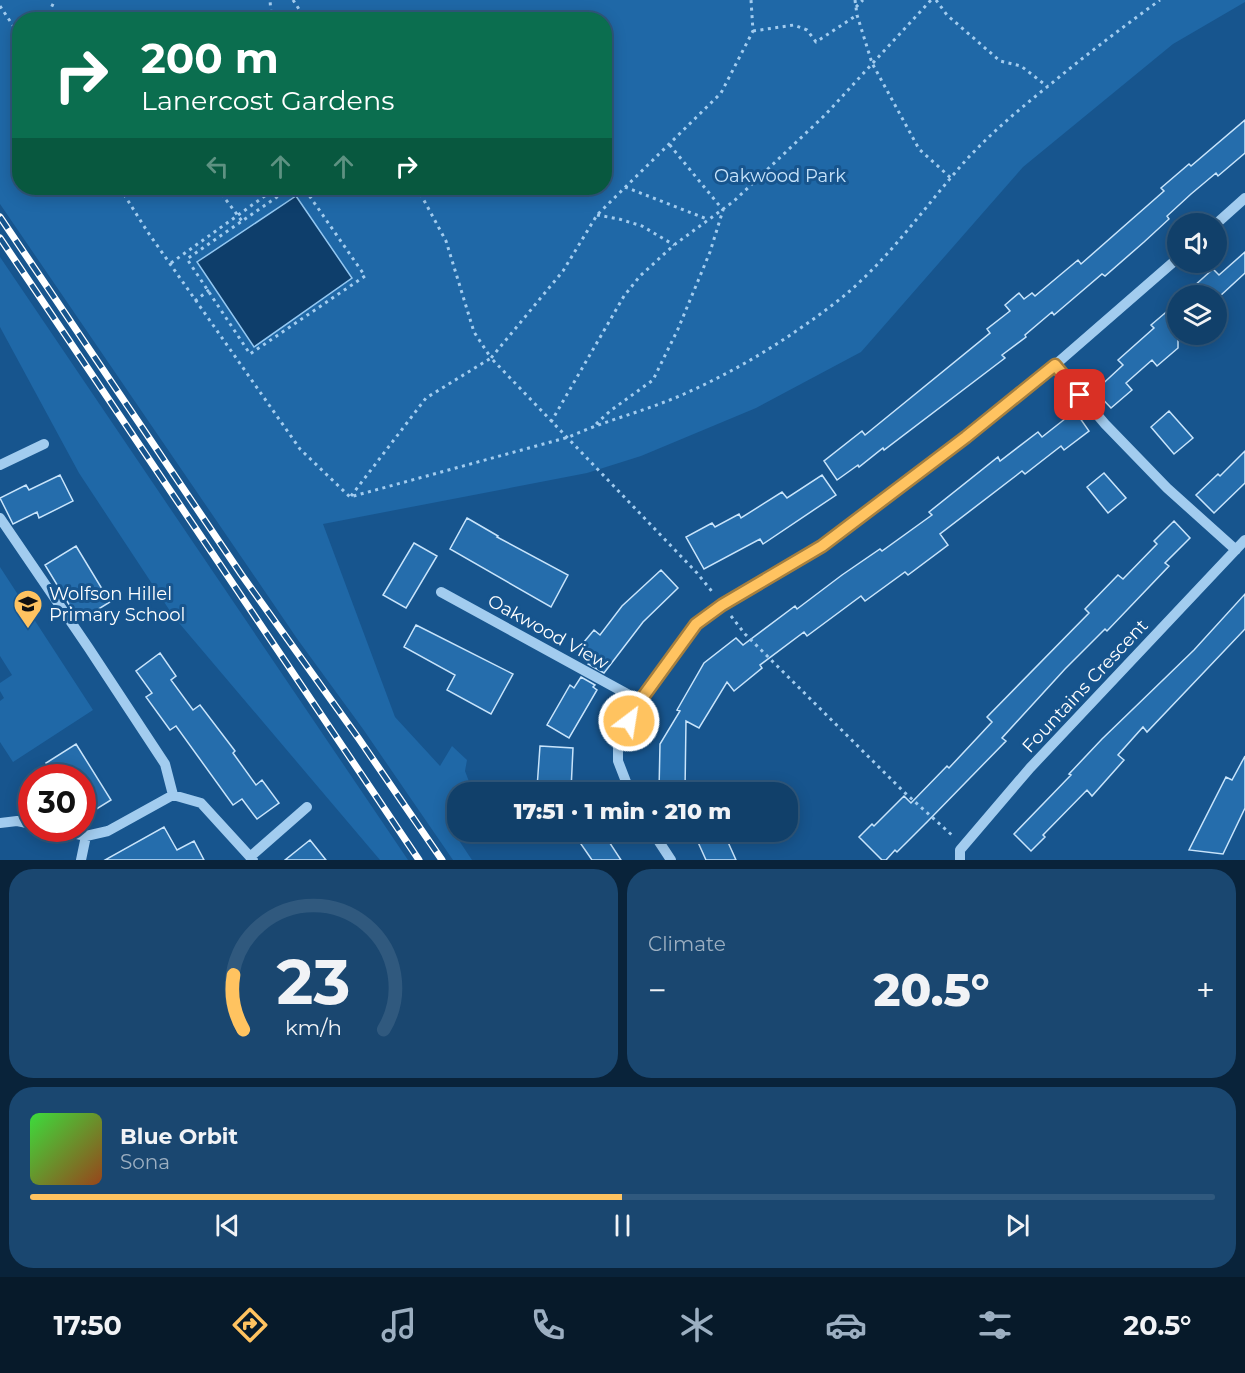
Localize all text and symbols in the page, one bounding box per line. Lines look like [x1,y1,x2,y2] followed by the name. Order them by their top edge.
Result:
[141,32,279,84] text: 200 m
[42,36,120,114] icon: right
[141,84,394,117] text: Lanercost Gardens
[201,150,234,183] icon: left
[264,150,297,183] icon: ahead
[327,150,360,183] icon: ahead
[390,150,423,183] icon: right
[714,165,846,187] park label: Oakwood Park
[1167,213,1227,345] map controls
[1167,213,1227,273] button: sound
[1167,285,1227,345] button: layers
[1054,369,1105,420] pin
[1063,378,1096,411] icon: arrive
[49,583,185,626] place label: Wolfson Hillel Primary School
[12,588,44,630] school or university icon: Wolfson Hillel Primary School
[484,590,612,674] street label: Oakwood View
[1017,615,1153,757] street label: Fountains Crescent
[597,689,661,753] position arrow
[18,764,96,842] speed limit sign: 30
[514,798,731,825] text: 17:51 · 1 min · 210 m
[648,932,726,956] text: Climate
[277,944,350,1020] text: 23
[874,962,989,1017] text: 20.5°
[648,970,667,1010] text: −
[1196,970,1215,1010] text: +
[285,1015,342,1041] text: km/h
[120,1123,238,1150] text: Blue Orbit
[120,1150,170,1174] text: Sona
[211,1209,244,1242] icon: previous
[606,1209,639,1242] icon: pause
[1001,1209,1034,1242] icon: next
[229,1304,271,1346] icon: directions
[378,1304,420,1346] icon: music
[527,1304,569,1346] icon: phone
[676,1304,718,1346] icon: climate
[825,1304,867,1346] icon: car
[974,1304,1016,1346] icon: filters
[54,1309,122,1342] text: 17:50
[1123,1309,1191,1342] text: 20.5°

